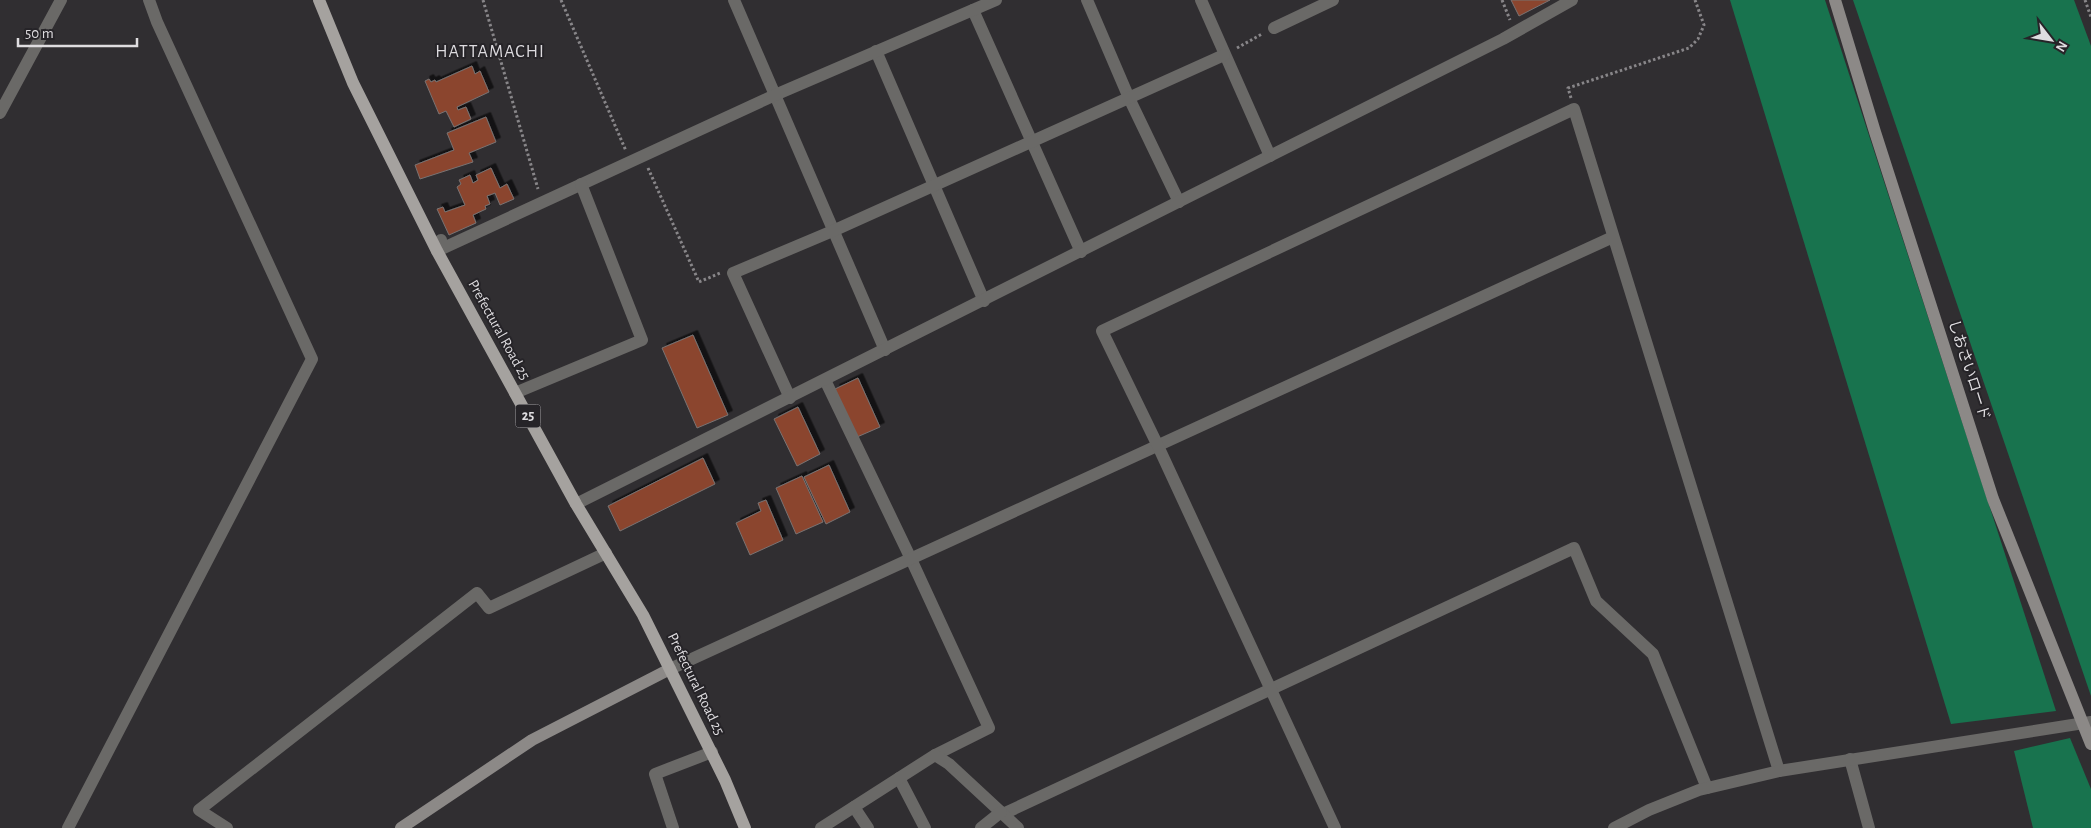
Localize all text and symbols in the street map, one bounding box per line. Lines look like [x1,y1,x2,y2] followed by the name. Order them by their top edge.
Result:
[18,15,136,47] scale bar
[2026,15,2076,65] north arrow
[25,26,54,41] text: 50 m
[2053,38,2070,54] text: N
[435,43,545,61] district label: HATTAMACHI
[465,277,533,383] street label: Prefectural Road 25
[1946,317,1993,422] street label: しおさいロード
[516,404,540,428] road number: 25
[665,630,727,738] street label: Prefectural Road 25

